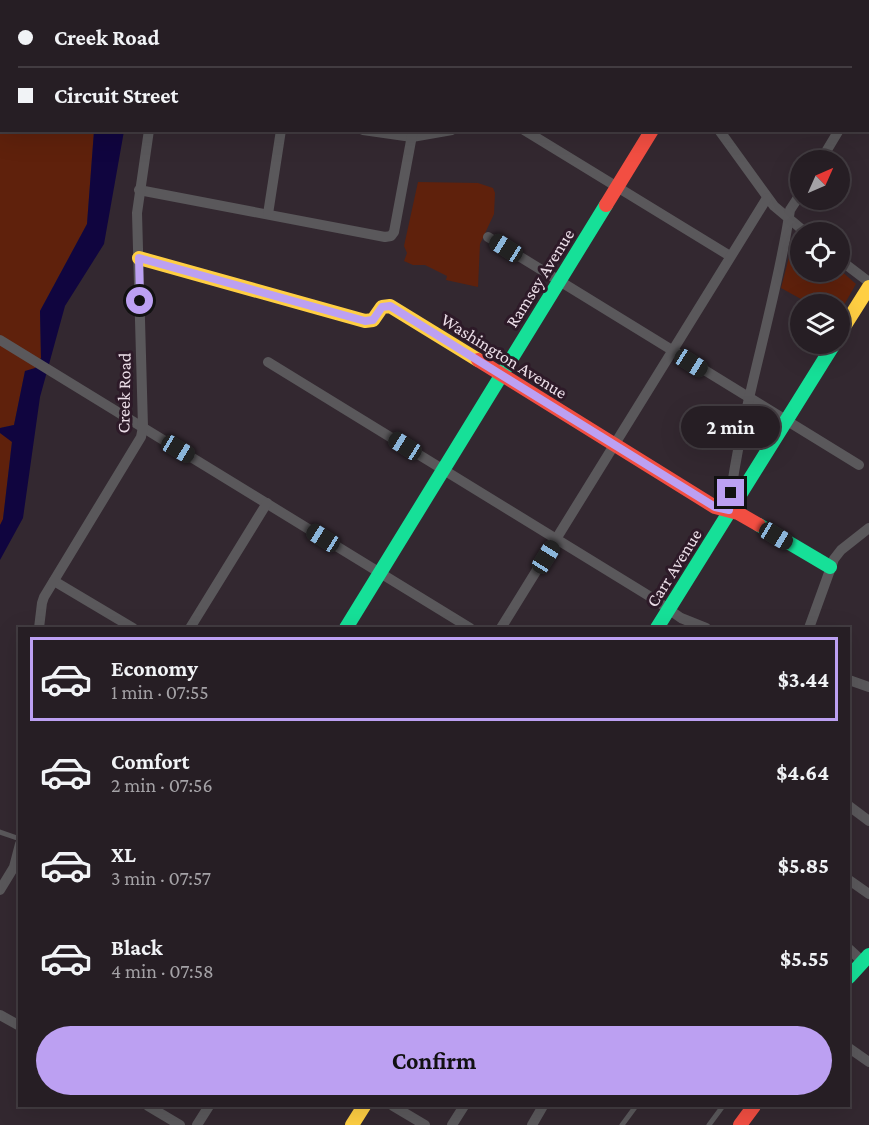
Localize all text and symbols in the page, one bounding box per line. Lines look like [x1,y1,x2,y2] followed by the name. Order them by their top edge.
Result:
[54,25,159,50] text: Creek Road
[54,83,178,108] text: Circuit Street
[790,150,850,210] north arrow
[790,150,850,354] map controls
[790,222,850,282] button: locate
[502,225,578,331] street label: Ramsey Avenue
[486,231,526,265] car
[126,287,153,314] route start
[790,294,850,354] button: layers
[437,309,571,403] street label: Washington Avenue
[671,346,711,380] car
[113,352,135,434] street label: Creek Road
[682,406,780,448] callout: 2 min
[706,416,755,438] text: 2 min
[385,429,425,463] car
[158,432,198,466] car
[717,479,744,506] route end
[756,519,796,553] car
[303,521,343,555] car
[642,525,706,611] street label: Carr Avenue
[529,537,563,577] car
[39,652,93,706] icon: car
[111,656,198,681] text: Economy
[778,667,829,692] text: $3.44
[111,681,209,703] text: 1 min · 07:55
[39,745,93,799] icon: car
[111,749,189,774] text: Comfort
[776,760,829,785] text: $4.64
[111,774,213,796] text: 2 min · 07:56
[39,838,93,892] icon: car
[111,842,136,867] text: XL
[778,853,829,878] text: $5.85
[111,867,211,889] text: 3 min · 07:57
[39,931,93,985] icon: car
[111,935,163,960] text: Black
[780,946,829,971] text: $5.55
[111,960,214,982] text: 4 min · 07:58
[36,1026,832,1095] button: Confirm

